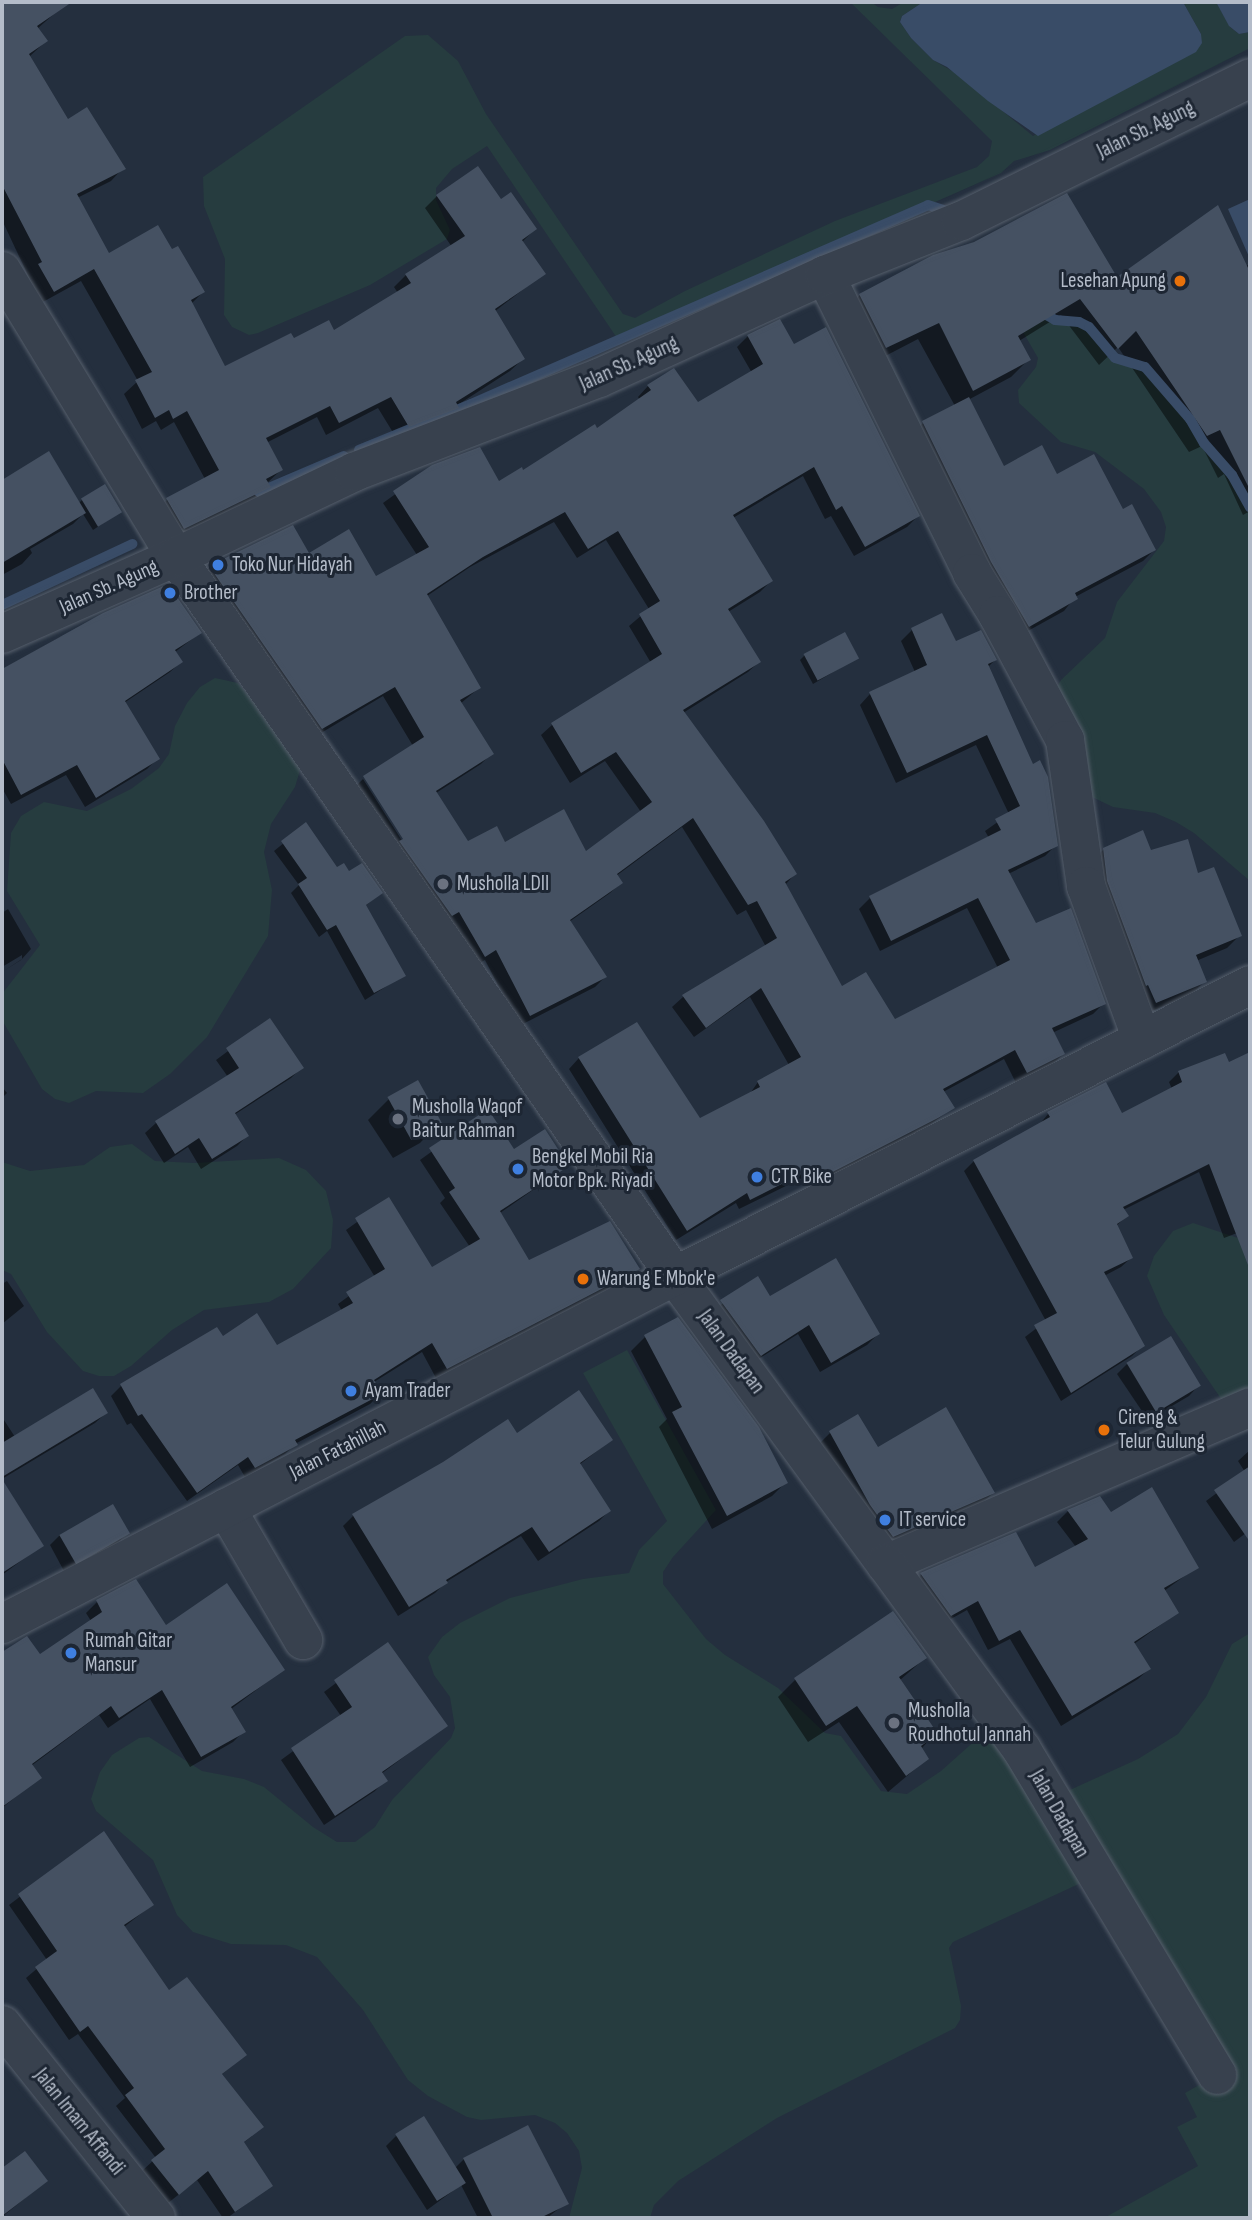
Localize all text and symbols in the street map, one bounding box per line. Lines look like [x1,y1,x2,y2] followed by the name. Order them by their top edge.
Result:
[1093,96,1199,164] street label: Jalan Sb. Agung
[1060,268,1166,294] place label: Lesehan Apung
[1172,273,1188,289] marker: Lesehan Apung
[576,331,682,397] street label: Jalan Sb. Agung
[232,552,353,578] place label: Toko Nur Hidayah
[56,554,162,620] street label: Jalan Sb. Agung
[210,557,226,573] marker: Toko Nur Hidayah
[184,580,238,606] place label: Brother
[162,585,178,601] marker: Brother
[457,871,549,897] place label: Musholla LDII
[435,876,451,892] marker: Musholla LDII
[412,1094,522,1144] place label: Musholla Waqof Baitur Rahman
[390,1111,406,1127] marker: Musholla Waqof Baitur Rahman
[532,1144,653,1194] place label: Bengkel Mobil Ria Motor Bpk. Riyadi
[510,1161,526,1177] marker: Bengkel Mobil Ria Motor Bpk. Riyadi
[771,1164,832,1190] place label: CTR Bike
[749,1169,765,1185] marker: CTR Bike
[597,1266,715,1292] place label: Warung E Mbok'e
[575,1271,591,1287] marker: Warung E Mbok'e
[692,1305,770,1399] street label: Jalan Dadapan
[365,1378,450,1404] place label: Ayam Trader
[343,1383,359,1399] marker: Ayam Trader
[1118,1405,1205,1455] place label: Cireng & Telur Gulung
[286,1415,390,1485] street label: Jalan Fatahillah
[1096,1422,1112,1438] marker: Cireng & Telur Gulung
[899,1507,966,1533] place label: IT service
[877,1512,893,1528] marker: IT service
[85,1628,172,1678] place label: Rumah Gitar Mansur
[63,1645,79,1661] marker: Rumah Gitar Mansur
[908,1698,1031,1748] place label: Musholla Roudhotul Jannah
[886,1715,902,1731] marker: Musholla Roudhotul Jannah
[1024,1765,1094,1863] street label: Jalan Dadapan
[28,2064,130,2180] street label: Jalan Imam Affandi

